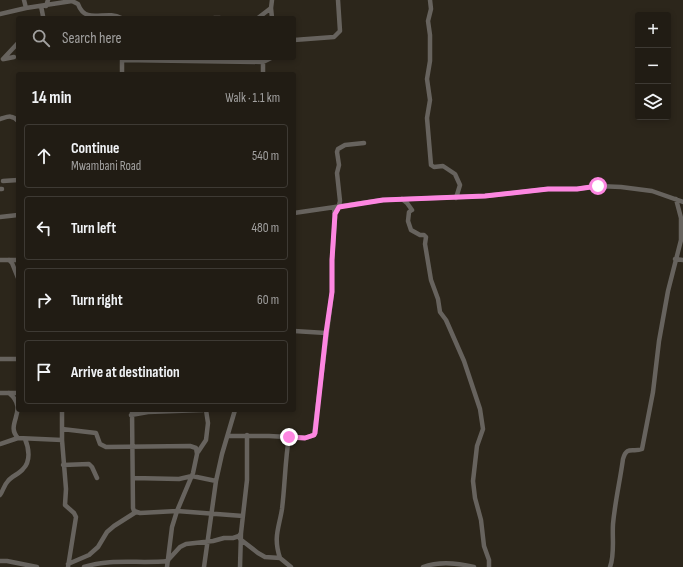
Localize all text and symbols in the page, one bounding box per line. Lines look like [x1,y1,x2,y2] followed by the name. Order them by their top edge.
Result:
[635,12,671,120] map controls
[635,12,671,48] button: +
[16,16,296,60] search box
[30,27,52,49] icon: search
[62,29,122,48] text: Search here
[635,48,671,84] button: −
[635,84,671,120] button: layers
[32,88,72,108] text: 14 min
[225,90,280,106] text: Walk · 1.1 km
[71,139,120,158] text: Continue
[33,145,55,167] icon: ahead
[252,148,279,164] text: 540 m
[71,158,141,174] text: Mwambani Road
[589,177,607,195] route start
[33,217,55,239] icon: left
[71,219,116,238] text: Turn left
[252,220,279,236] text: 480 m
[33,289,55,311] icon: right
[71,291,123,310] text: Turn right
[257,292,279,308] text: 60 m
[33,361,55,383] icon: arrive
[71,363,180,382] text: Arrive at destination
[280,428,298,446] route end

